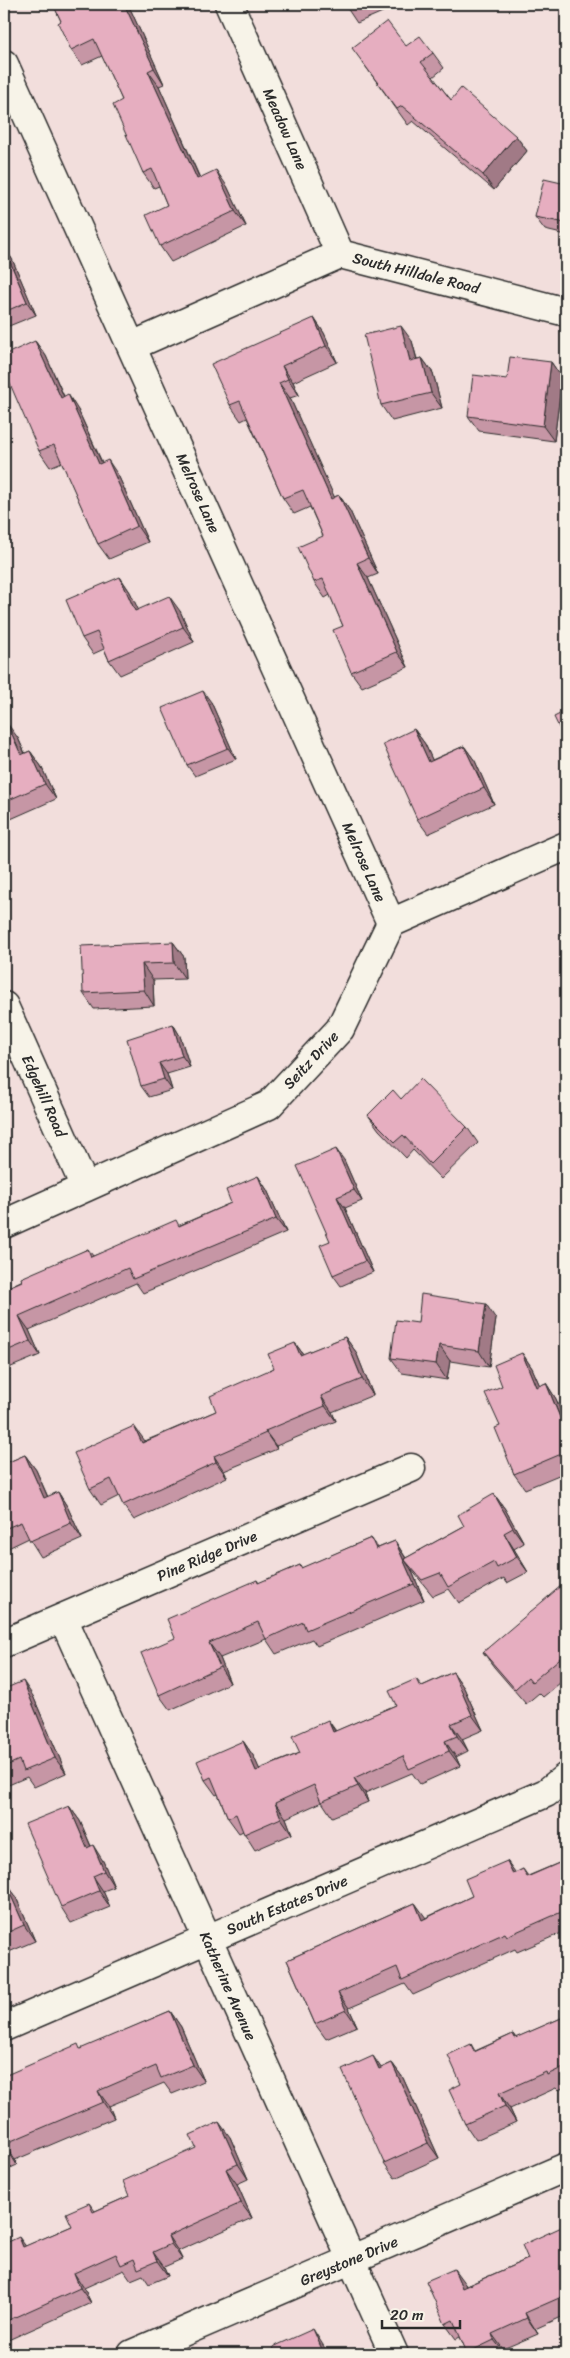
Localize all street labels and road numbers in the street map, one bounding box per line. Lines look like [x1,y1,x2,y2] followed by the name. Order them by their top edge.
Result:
[255,84,315,174] street label: Meadow Lane
[350,245,483,302] street label: South Hilldale Road
[169,449,227,538] street label: Melrose Lane
[335,818,393,907] street label: Melrose Lane
[277,1024,346,1095] street label: Seitz Drive
[14,1051,74,1142] street label: Edgehill Road
[153,1523,261,1589] street label: Pine Ridge Drive
[222,1867,352,1942] street label: South Estates Drive
[192,1927,264,2045] street label: Katherine Avenue
[296,2229,402,2293] street label: Greystone Drive

